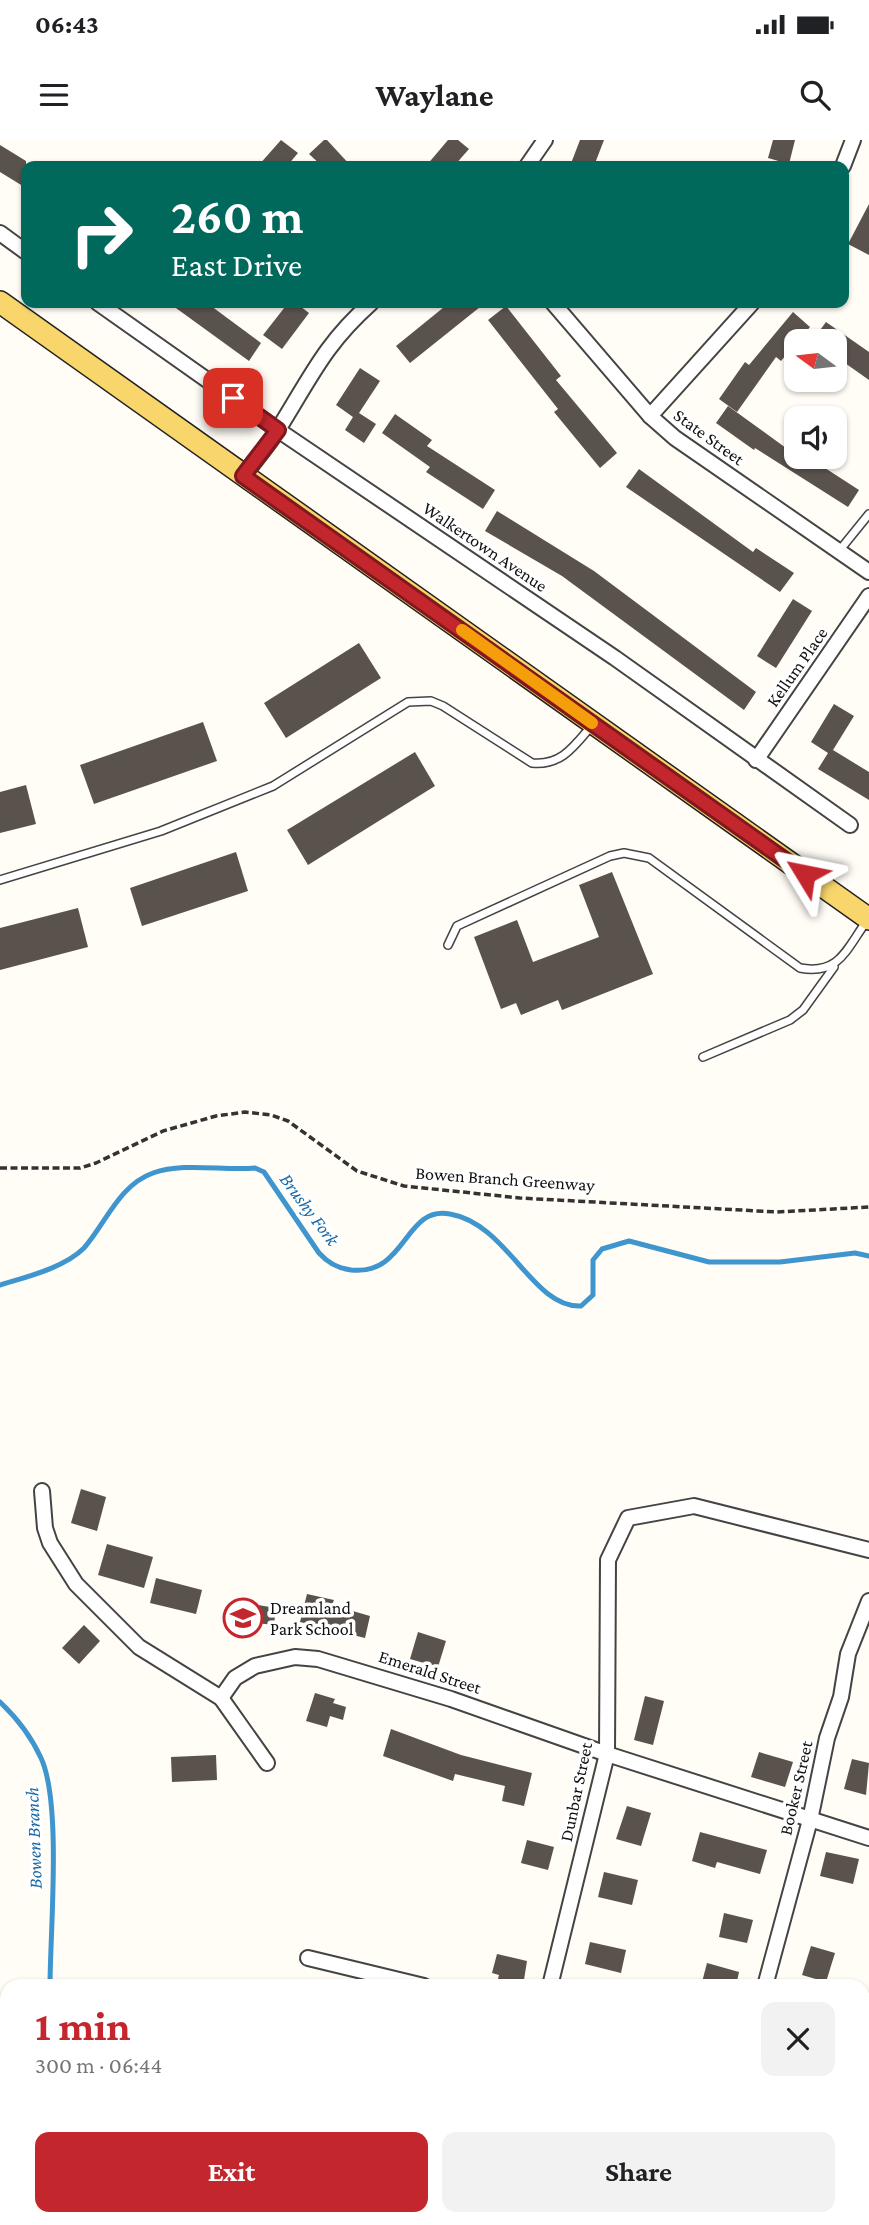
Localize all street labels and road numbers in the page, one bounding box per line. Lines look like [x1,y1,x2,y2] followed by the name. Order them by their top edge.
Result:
[670,405,749,470] street label: State Street
[419,498,551,596] street label: Walkertown Avenue
[762,623,832,711] street label: Kellum Place
[415,1163,596,1195] street label: Bowen Branch Greenway
[376,1646,485,1698] street label: Emerald Street
[775,1738,817,1837] street label: Booker Street
[556,1740,596,1843] street label: Dunbar Street

